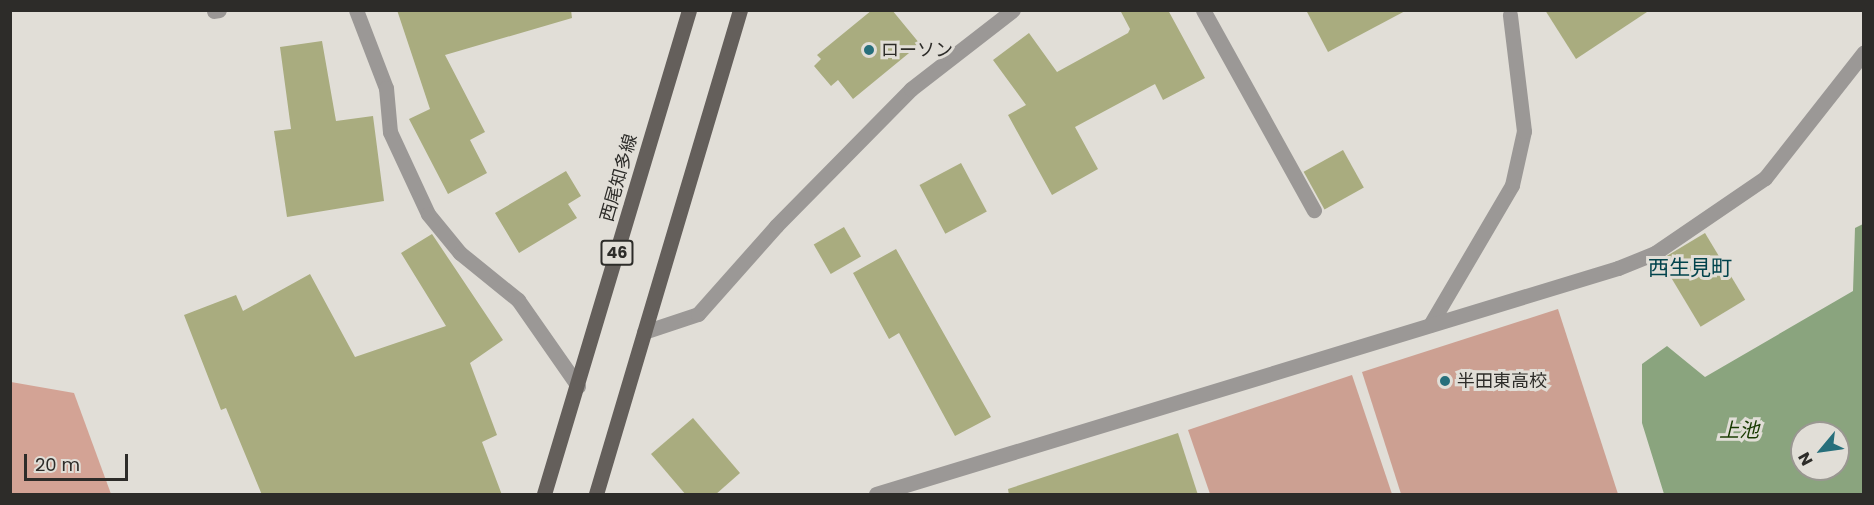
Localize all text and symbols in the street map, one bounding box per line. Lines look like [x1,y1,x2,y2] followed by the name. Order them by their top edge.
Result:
[881,39,953,61] place label: ローソン
[862,43,876,57] marker: ローソン
[596,132,642,224] street label: 西尾知多線
[599,240,635,266] road number: 46
[1648,255,1732,281] district label: 西生見町
[1457,370,1547,392] place label: 半田東高校
[1438,374,1452,388] marker: 半田東高校
[1719,418,1759,442] water label: 上池
[1790,421,1850,481] north arrow
[27,442,130,480] scale bar
[1793,448,1819,470] text: N
[35,452,80,477] text: 20 m

